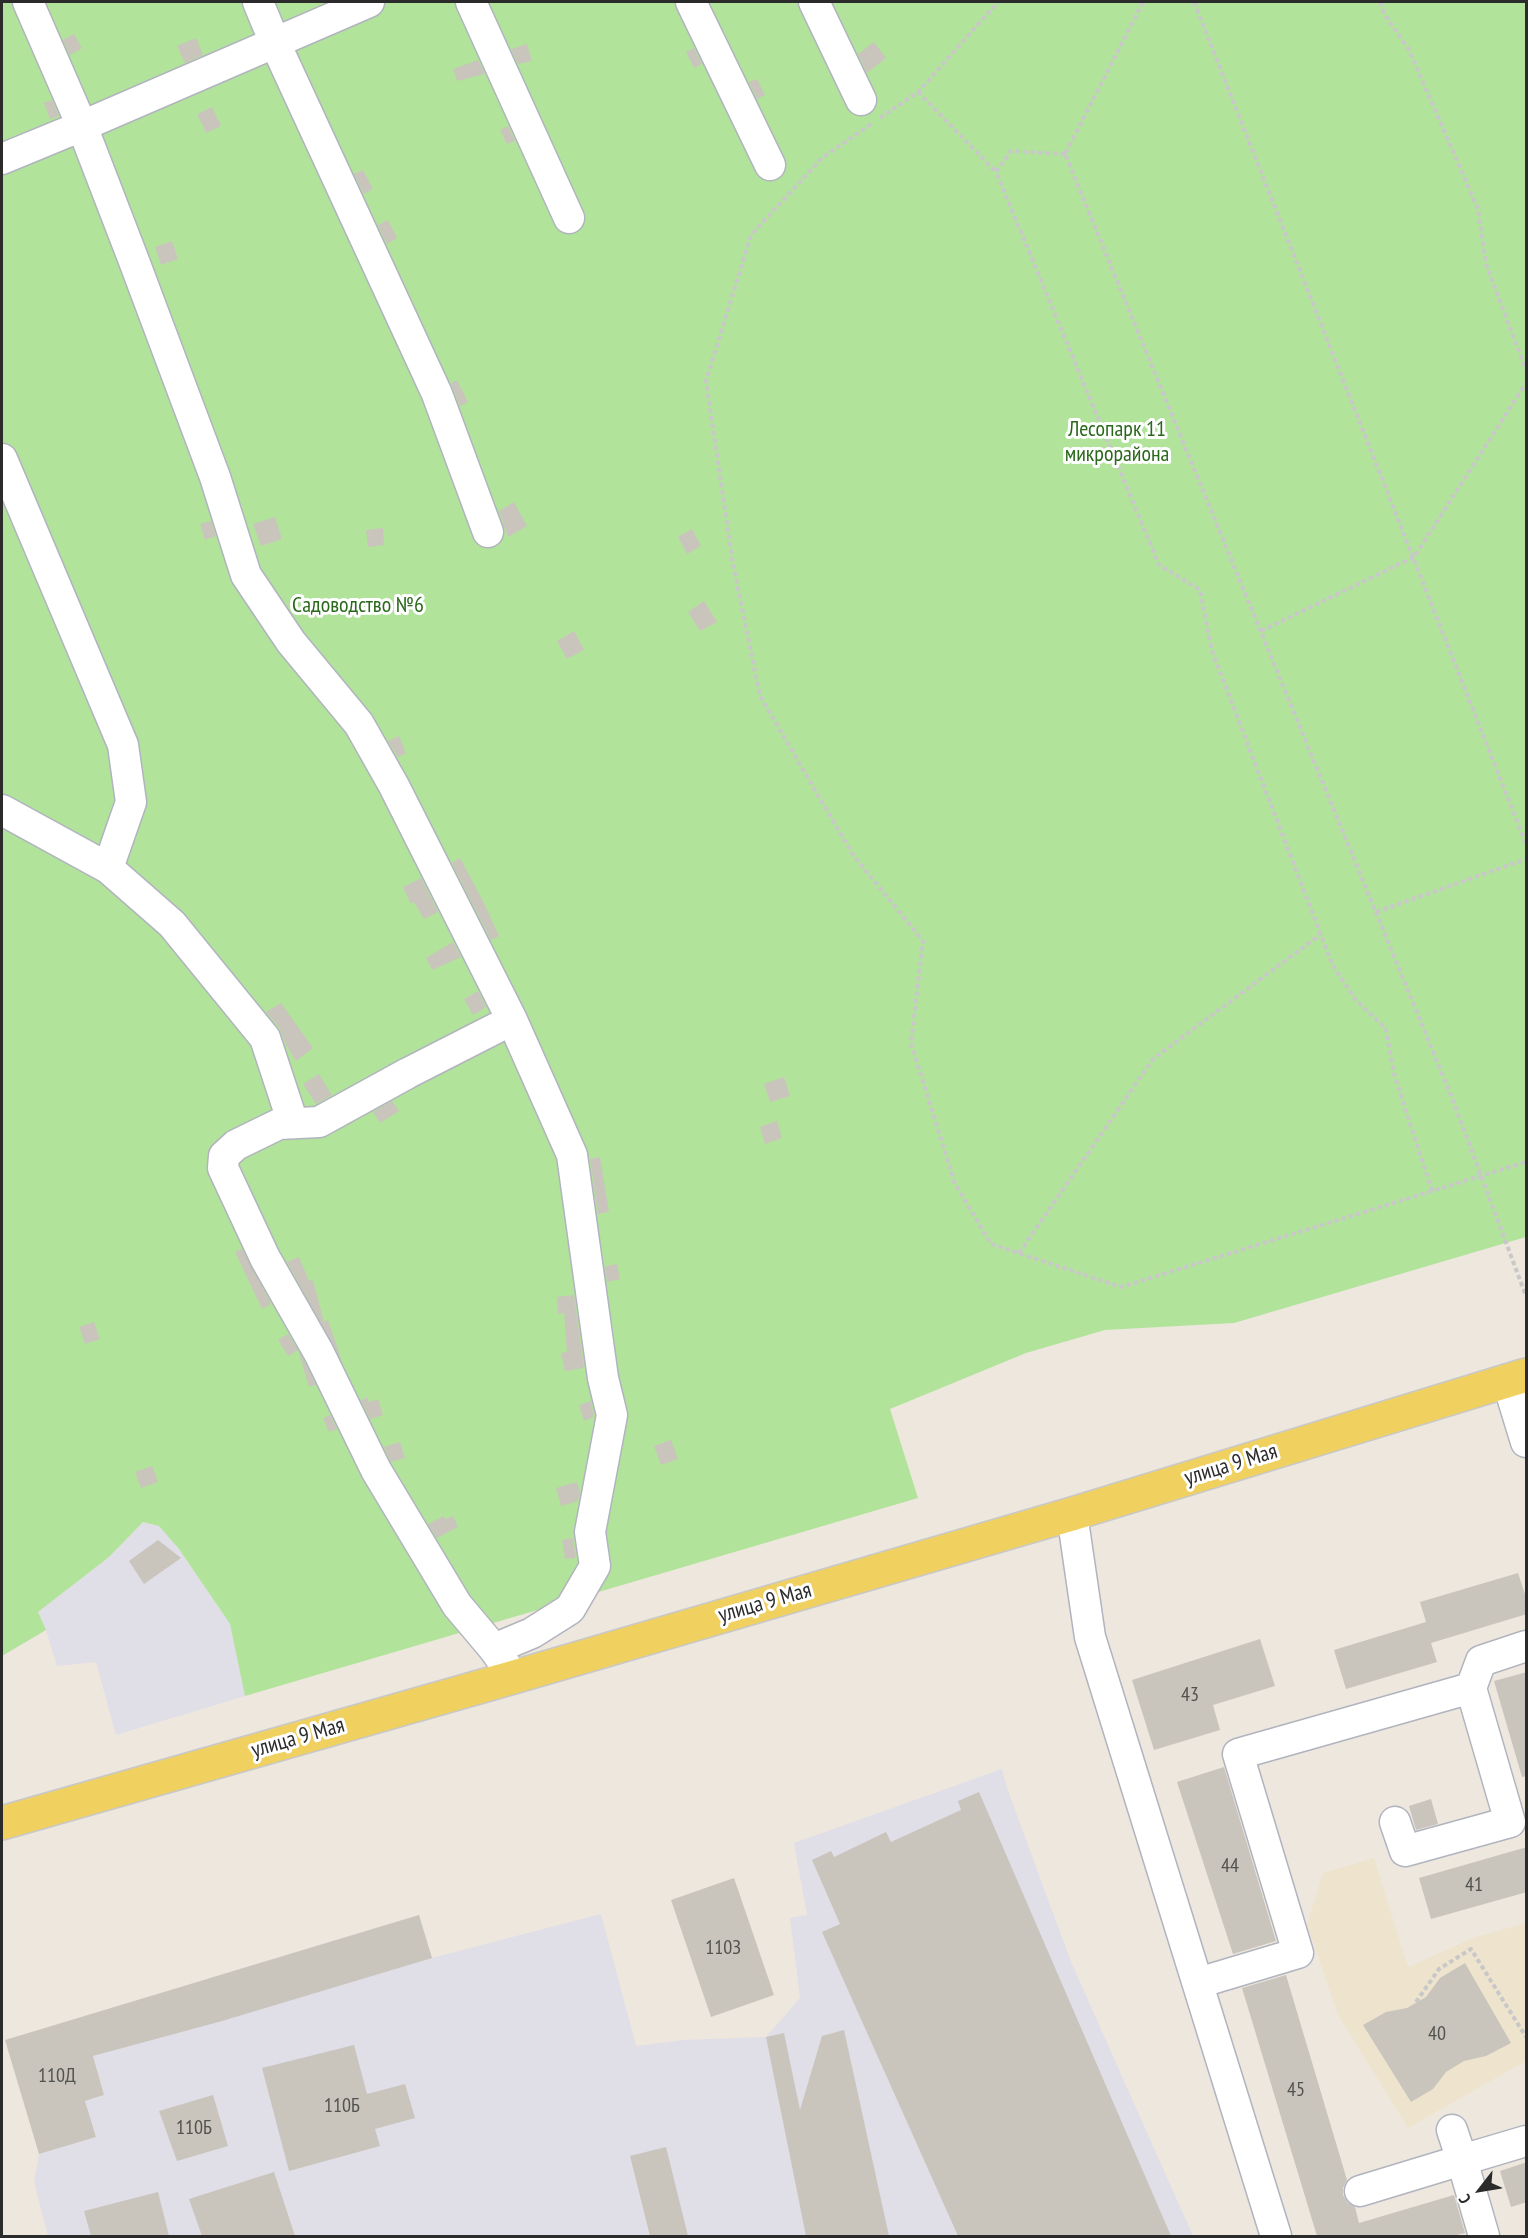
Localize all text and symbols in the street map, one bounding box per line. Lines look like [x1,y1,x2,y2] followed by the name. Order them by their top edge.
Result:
[1065,417,1169,469] park label: Лесопарк 11 микрорайона
[292,593,424,619] park label: Садоводство №6
[1181,1438,1281,1492] street label: улица 9 Мая
[715,1577,815,1629] street label: улица 9 Мая
[1181,1683,1199,1707] house number: 43
[248,1712,348,1764] street label: улица 9 Мая
[1221,1854,1239,1878] house number: 44
[1465,1873,1483,1897] house number: 41
[705,1936,741,1960] house number: 110З
[1428,2022,1446,2046] house number: 40
[38,2064,76,2088] house number: 110Д
[1287,2078,1305,2102] house number: 45
[324,2094,360,2118] house number: 110Б
[176,2116,212,2140] house number: 110Б
[1450,2160,1510,2220] north arrow
[1454,2191,1475,2208] text: С

